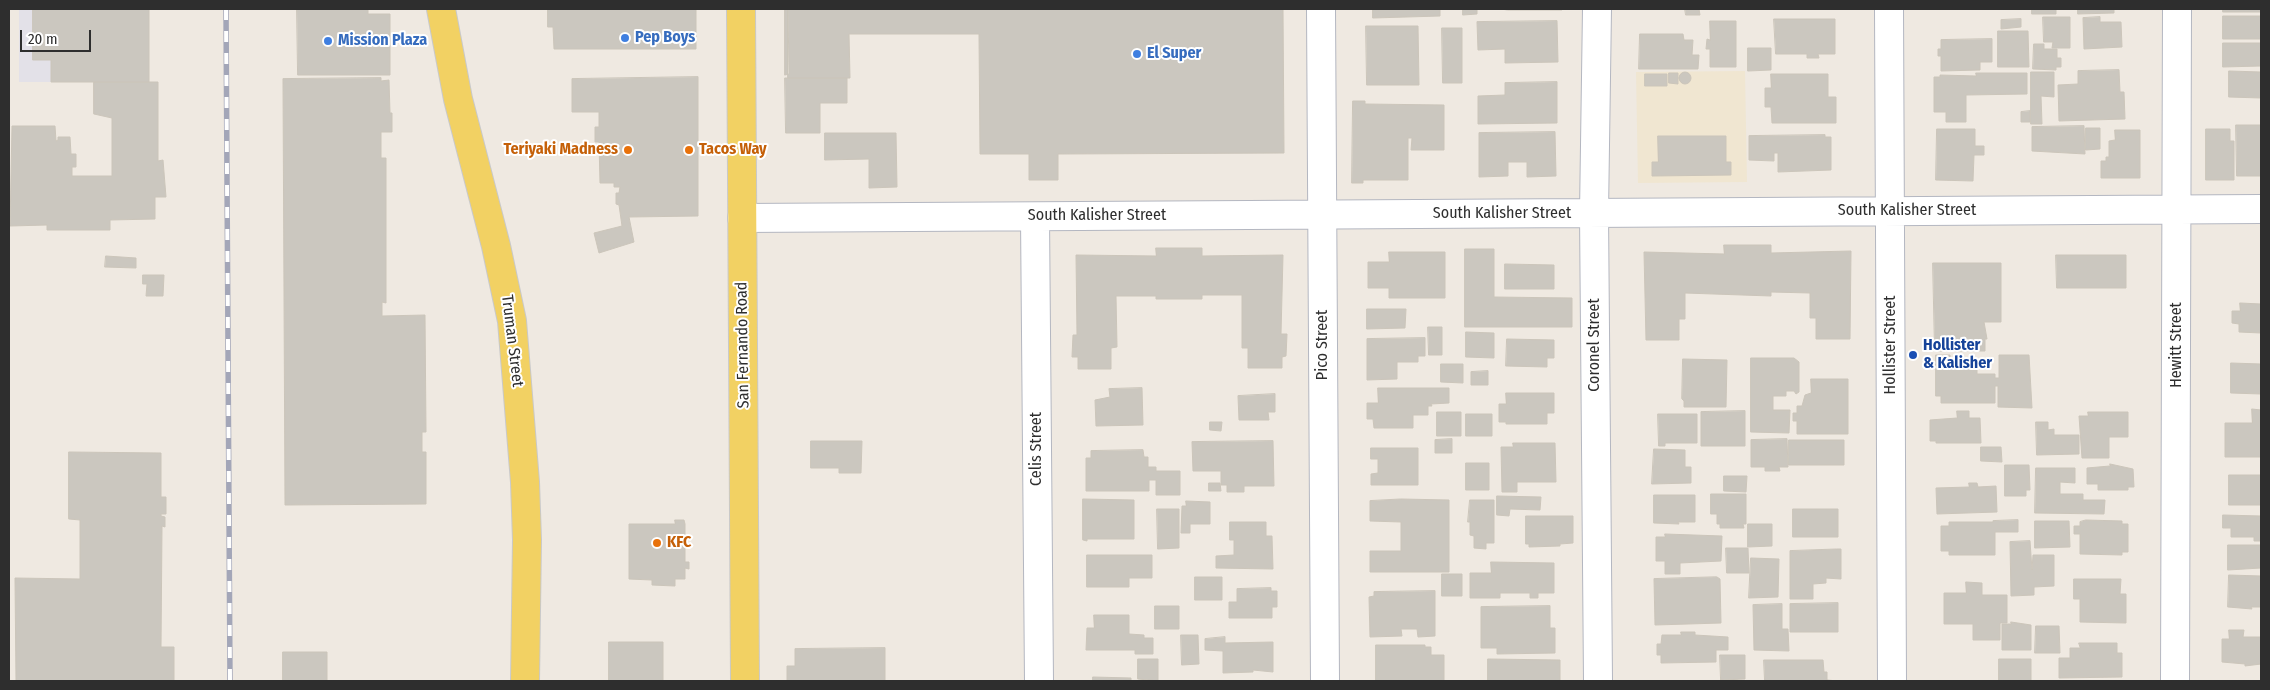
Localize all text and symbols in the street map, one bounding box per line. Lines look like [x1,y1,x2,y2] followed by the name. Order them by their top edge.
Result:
[22,20,94,52] scale bar
[635,28,695,48] place label: Pep Boys
[28,30,58,48] text: 20 m
[338,31,427,51] place label: Mission Plaza
[619,32,631,44] marker: Pep Boys
[322,35,334,47] marker: Mission Plaza
[1147,44,1201,64] place label: El Super
[1131,48,1143,60] marker: El Super
[503,140,618,160] place label: Teriyaki Madness
[699,140,767,160] place label: Tacos Way
[622,144,634,156] marker: Teriyaki Madness
[683,144,695,156] marker: Tacos Way
[1838,201,1976,221] street label: South Kalisher Street
[1433,204,1571,224] street label: South Kalisher Street
[1028,206,1166,226] street label: South Kalisher Street
[732,282,754,408] street label: San Fernando Road
[497,294,527,388] street label: Truman Street
[1881,295,1901,395] street label: Hollister Street
[1585,298,1605,392] street label: Coronel Street
[2167,302,2187,388] street label: Hewitt Street
[1313,310,1333,380] street label: Pico Street
[1923,336,1992,374] place label: Hollister & Kalisher
[1907,349,1919,361] marker: Hollister & Kalisher
[1027,412,1047,486] street label: Celis Street
[667,533,691,553] place label: KFC
[651,537,663,549] marker: KFC

